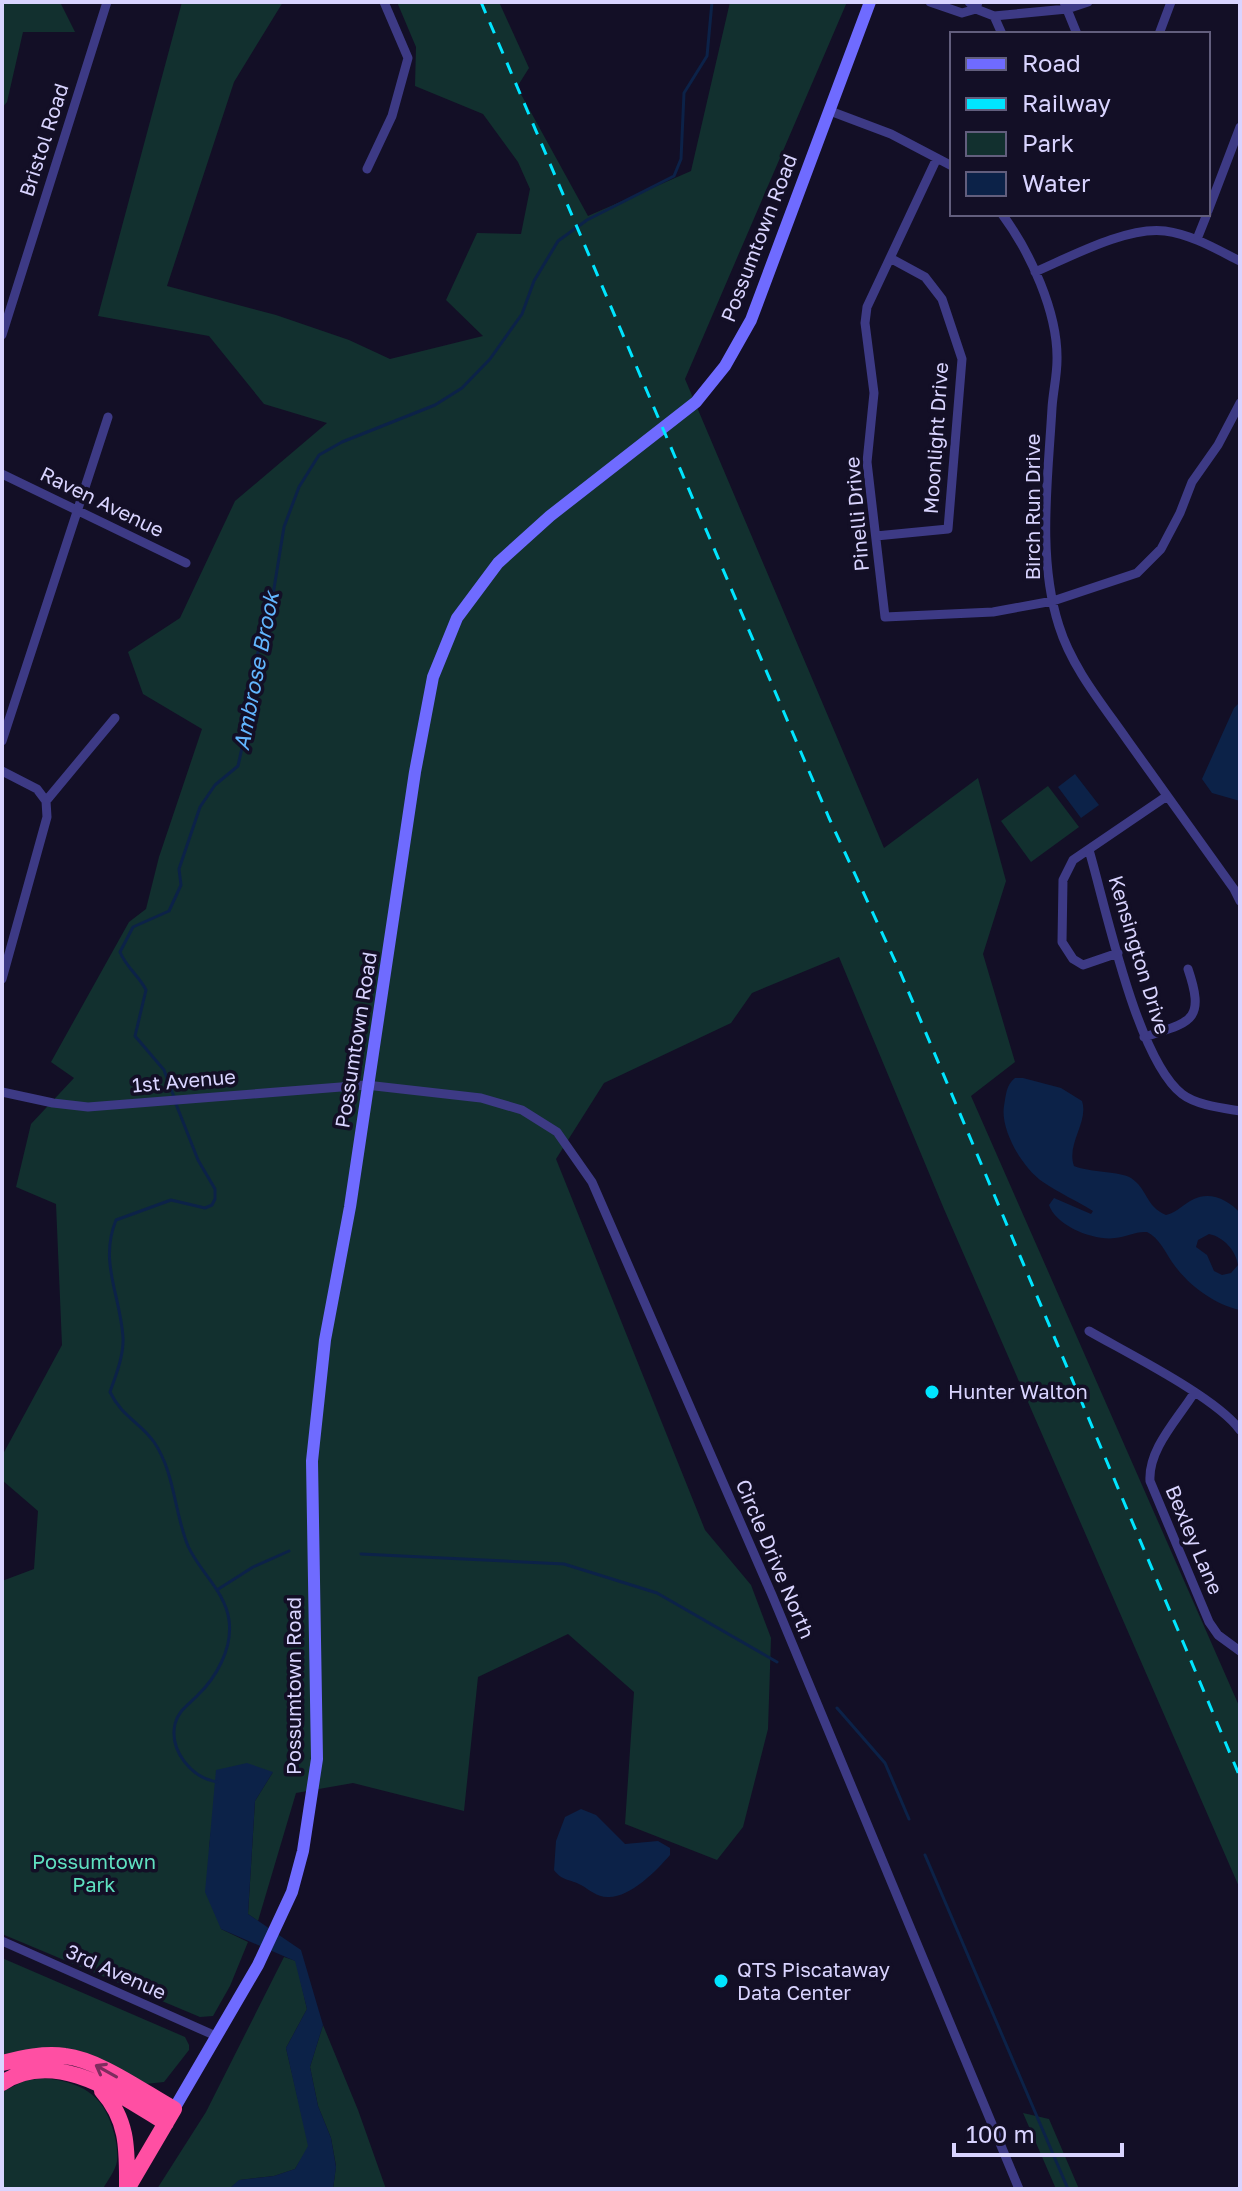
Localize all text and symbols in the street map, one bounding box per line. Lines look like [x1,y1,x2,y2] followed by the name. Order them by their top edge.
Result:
[950,32,1210,216] legend
[1022,48,1081,77] text: Road
[13,80,73,199] street label: Bristol Road
[1022,88,1111,117] text: Railway
[1022,128,1074,157] text: Park
[715,150,801,325] street label: Possumtown Road
[1022,168,1090,197] text: Water
[918,361,952,515] street label: Moonlight Drive
[1020,434,1044,580] street label: Birch Run Drive
[839,456,873,572] street label: Pinelli Drive
[37,461,168,541] street label: Raven Avenue
[227,587,285,753] water label: Ambrose Brook
[1104,872,1176,1037] street label: Kensington Drive
[329,950,381,1130] street label: Possumtown Road
[131,1064,237,1096] street label: 1st Avenue
[948,1379,1088,1403] place label: Hunter Walton
[923,1383,941,1401] marker: Hunter Walton
[732,1475,820,1642] street label: Circle Drive North
[1161,1482,1229,1598] street label: Bexley Lane
[281,1597,305,1775] street label: Possumtown Road
[32,1849,156,1896] park label: Possumtown Park
[63,1938,170,2004] street label: 3rd Avenue
[737,1957,890,2004] place label: QTS Piscataway Data Center
[712,1972,730,1990] marker: QTS Piscataway Data Center
[94,2063,118,2078] one-way arrow
[954,2107,1122,2157] scale bar
[966,2119,1035,2148] text: 100 m

